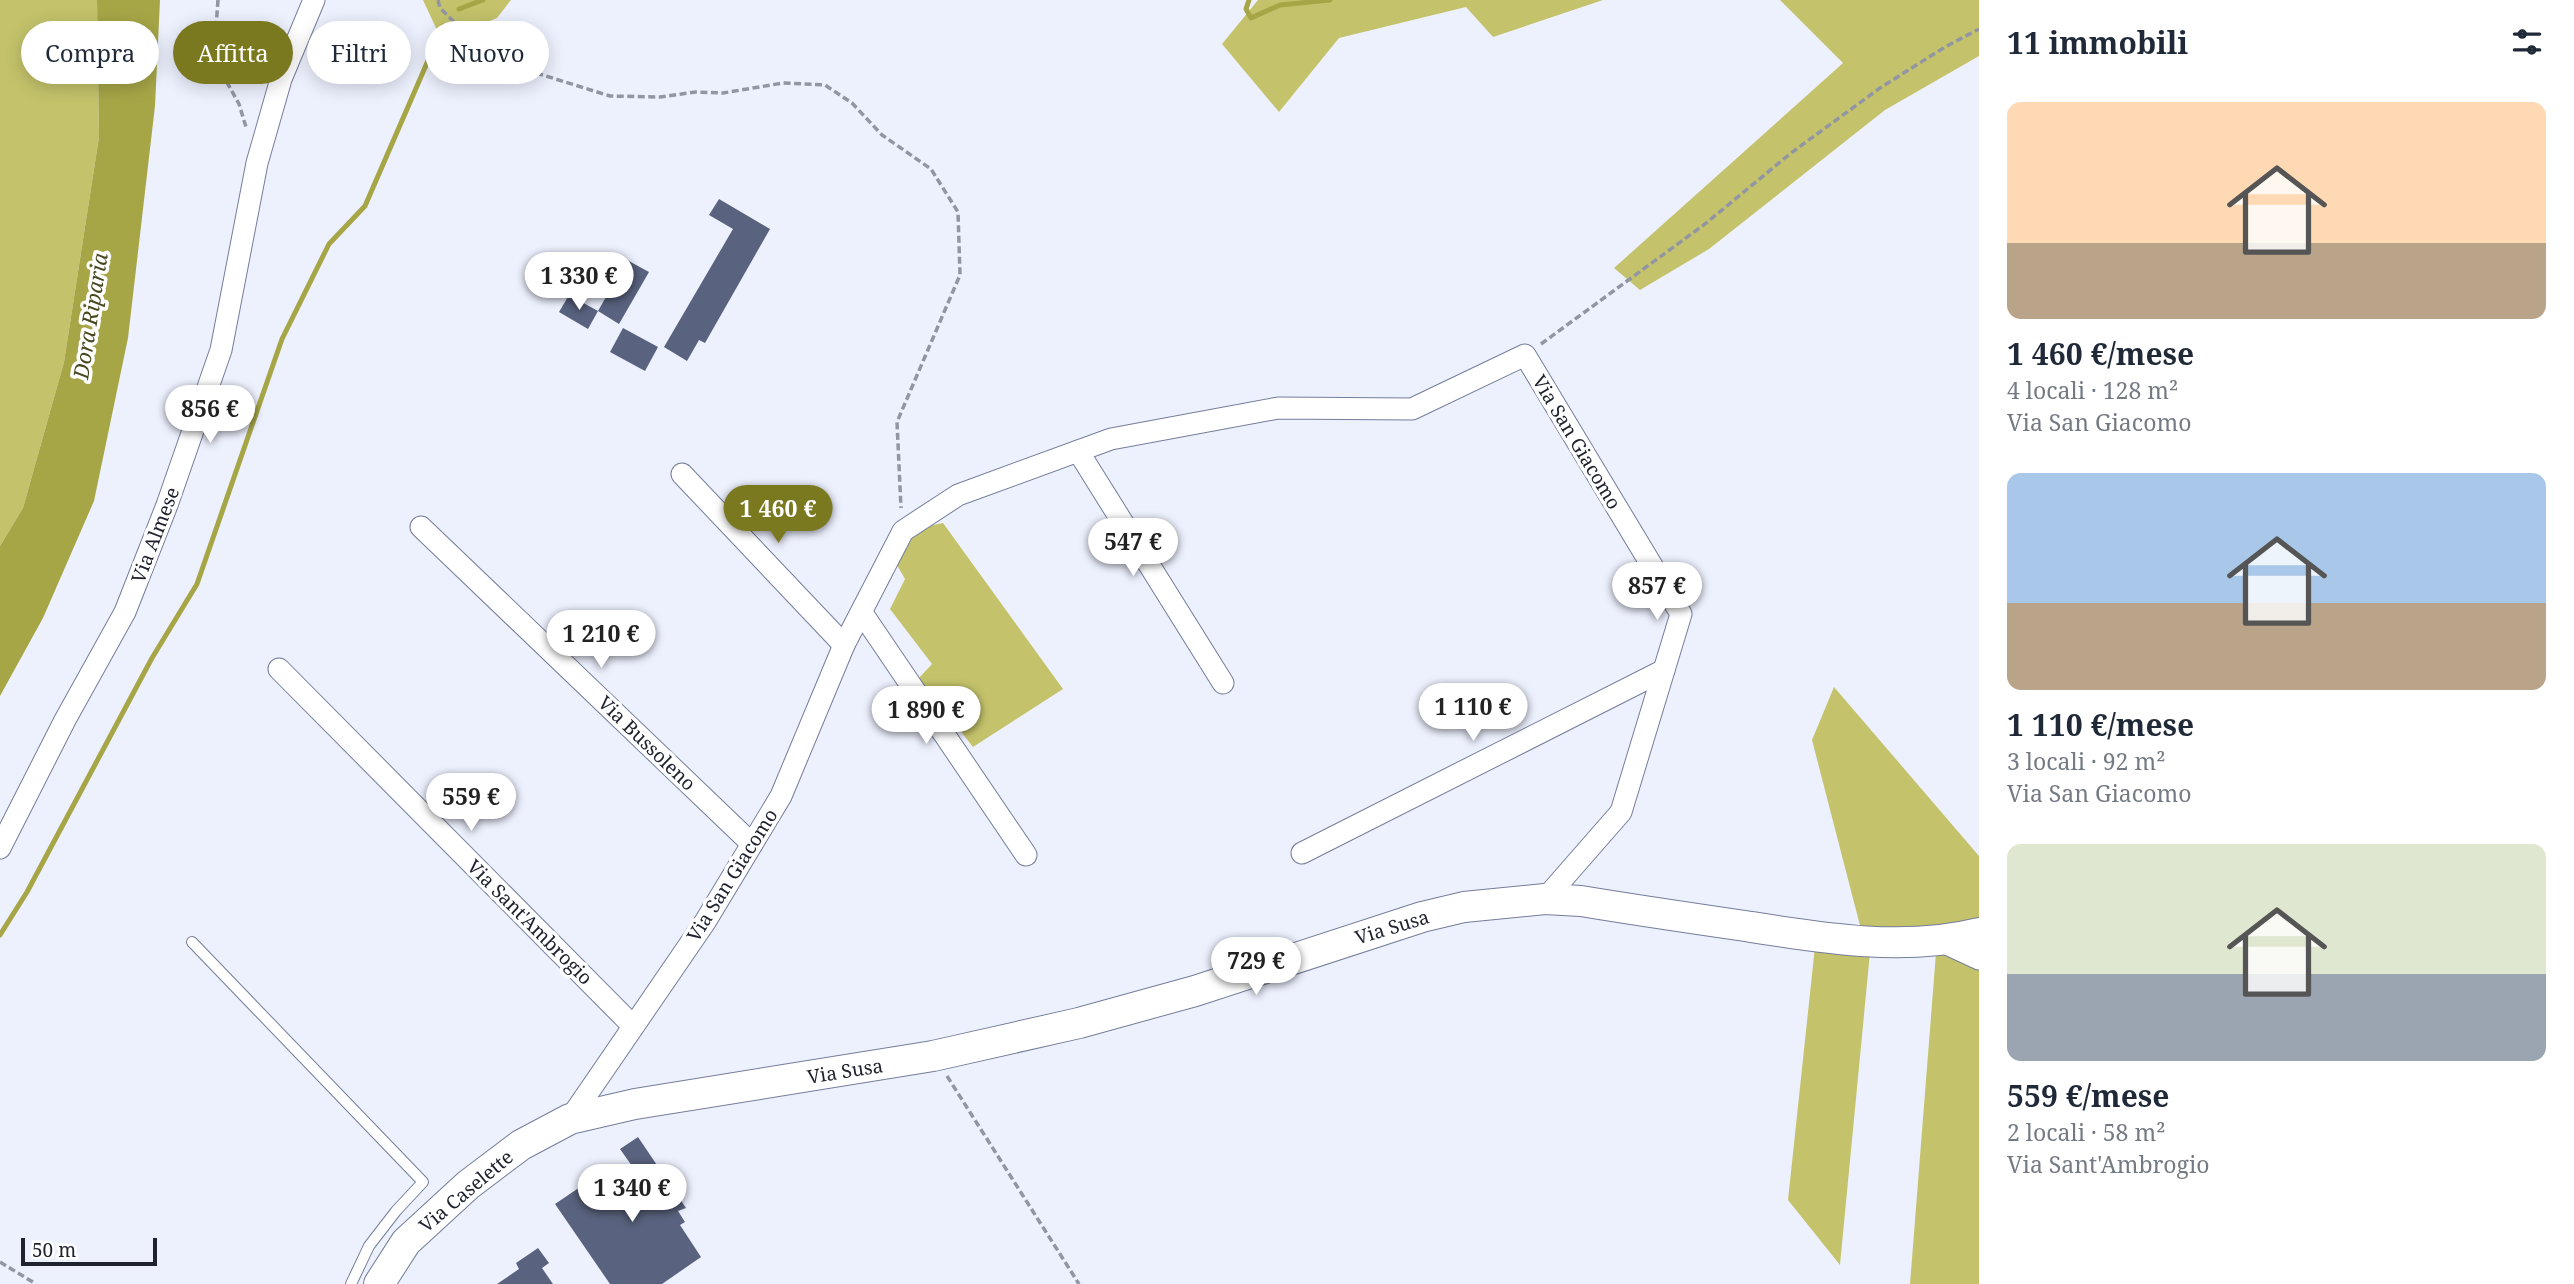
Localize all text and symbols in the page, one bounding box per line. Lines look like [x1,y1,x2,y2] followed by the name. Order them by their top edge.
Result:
[21,21,159,84] chip: Compra
[173,21,293,84] chip: Affitta
[307,21,411,84] chip: Filtri
[425,21,549,84] chip: Nuovo
[2007,22,2188,63] text: 11 immobili
[2508,23,2546,61] icon: filters
[2214,147,2340,273] icon: home
[66,250,114,382] water label: Dora Riparia
[514,252,644,312] pin: 1 330 €
[541,259,617,291] text: 1 330 €
[2007,333,2194,374] text: 1 460 €/mese
[1527,370,1627,514] street label: Via San Giacomo
[2007,374,2178,406] text: 4 locali · 128 m²
[161,386,259,445] pin: 856 €
[181,392,239,424] text: 856 €
[2007,406,2191,438] text: Via San Giacomo
[125,483,185,587] street label: Via Almese
[713,486,843,545] pin: 1 460 €
[740,492,816,524] text: 1 460 €
[1084,518,1182,578] pin: 547 €
[2214,518,2340,644] icon: home
[1104,525,1162,557] text: 547 €
[1608,562,1706,622] pin: 857 €
[1628,569,1686,601] text: 857 €
[536,610,666,670] pin: 1 210 €
[563,617,639,649] text: 1 210 €
[1408,684,1538,743] pin: 1 110 €
[861,686,991,746] pin: 1 890 €
[592,690,702,796] street label: Via Bussoleno
[1435,690,1511,722] text: 1 110 €
[888,693,964,725] text: 1 890 €
[2007,704,2194,745] text: 1 110 €/mese
[2007,745,2165,777] text: 3 locali · 92 m²
[422,774,520,833] pin: 559 €
[2007,777,2191,809] text: Via San Giacomo
[442,780,500,812] text: 559 €
[681,804,783,946] street label: Via San Giacomo
[462,854,598,990] street label: Via Sant'Ambrogio
[2214,889,2340,1015] icon: home
[1352,903,1432,951] street label: Via Susa
[1207,937,1305,997] pin: 729 €
[1227,944,1285,976] text: 729 €
[805,1052,885,1090] street label: Via Susa
[2007,1075,2169,1116] text: 559 €/mese
[2007,1116,2165,1148] text: 2 locali · 58 m²
[414,1144,518,1238] street label: Via Caselette
[2007,1148,2210,1180] text: Via Sant'Ambrogio
[567,1164,697,1224] pin: 1 340 €
[594,1171,670,1203] text: 1 340 €
[21,1235,158,1267] scale bar
[32,1237,76,1263] text: 50 m

